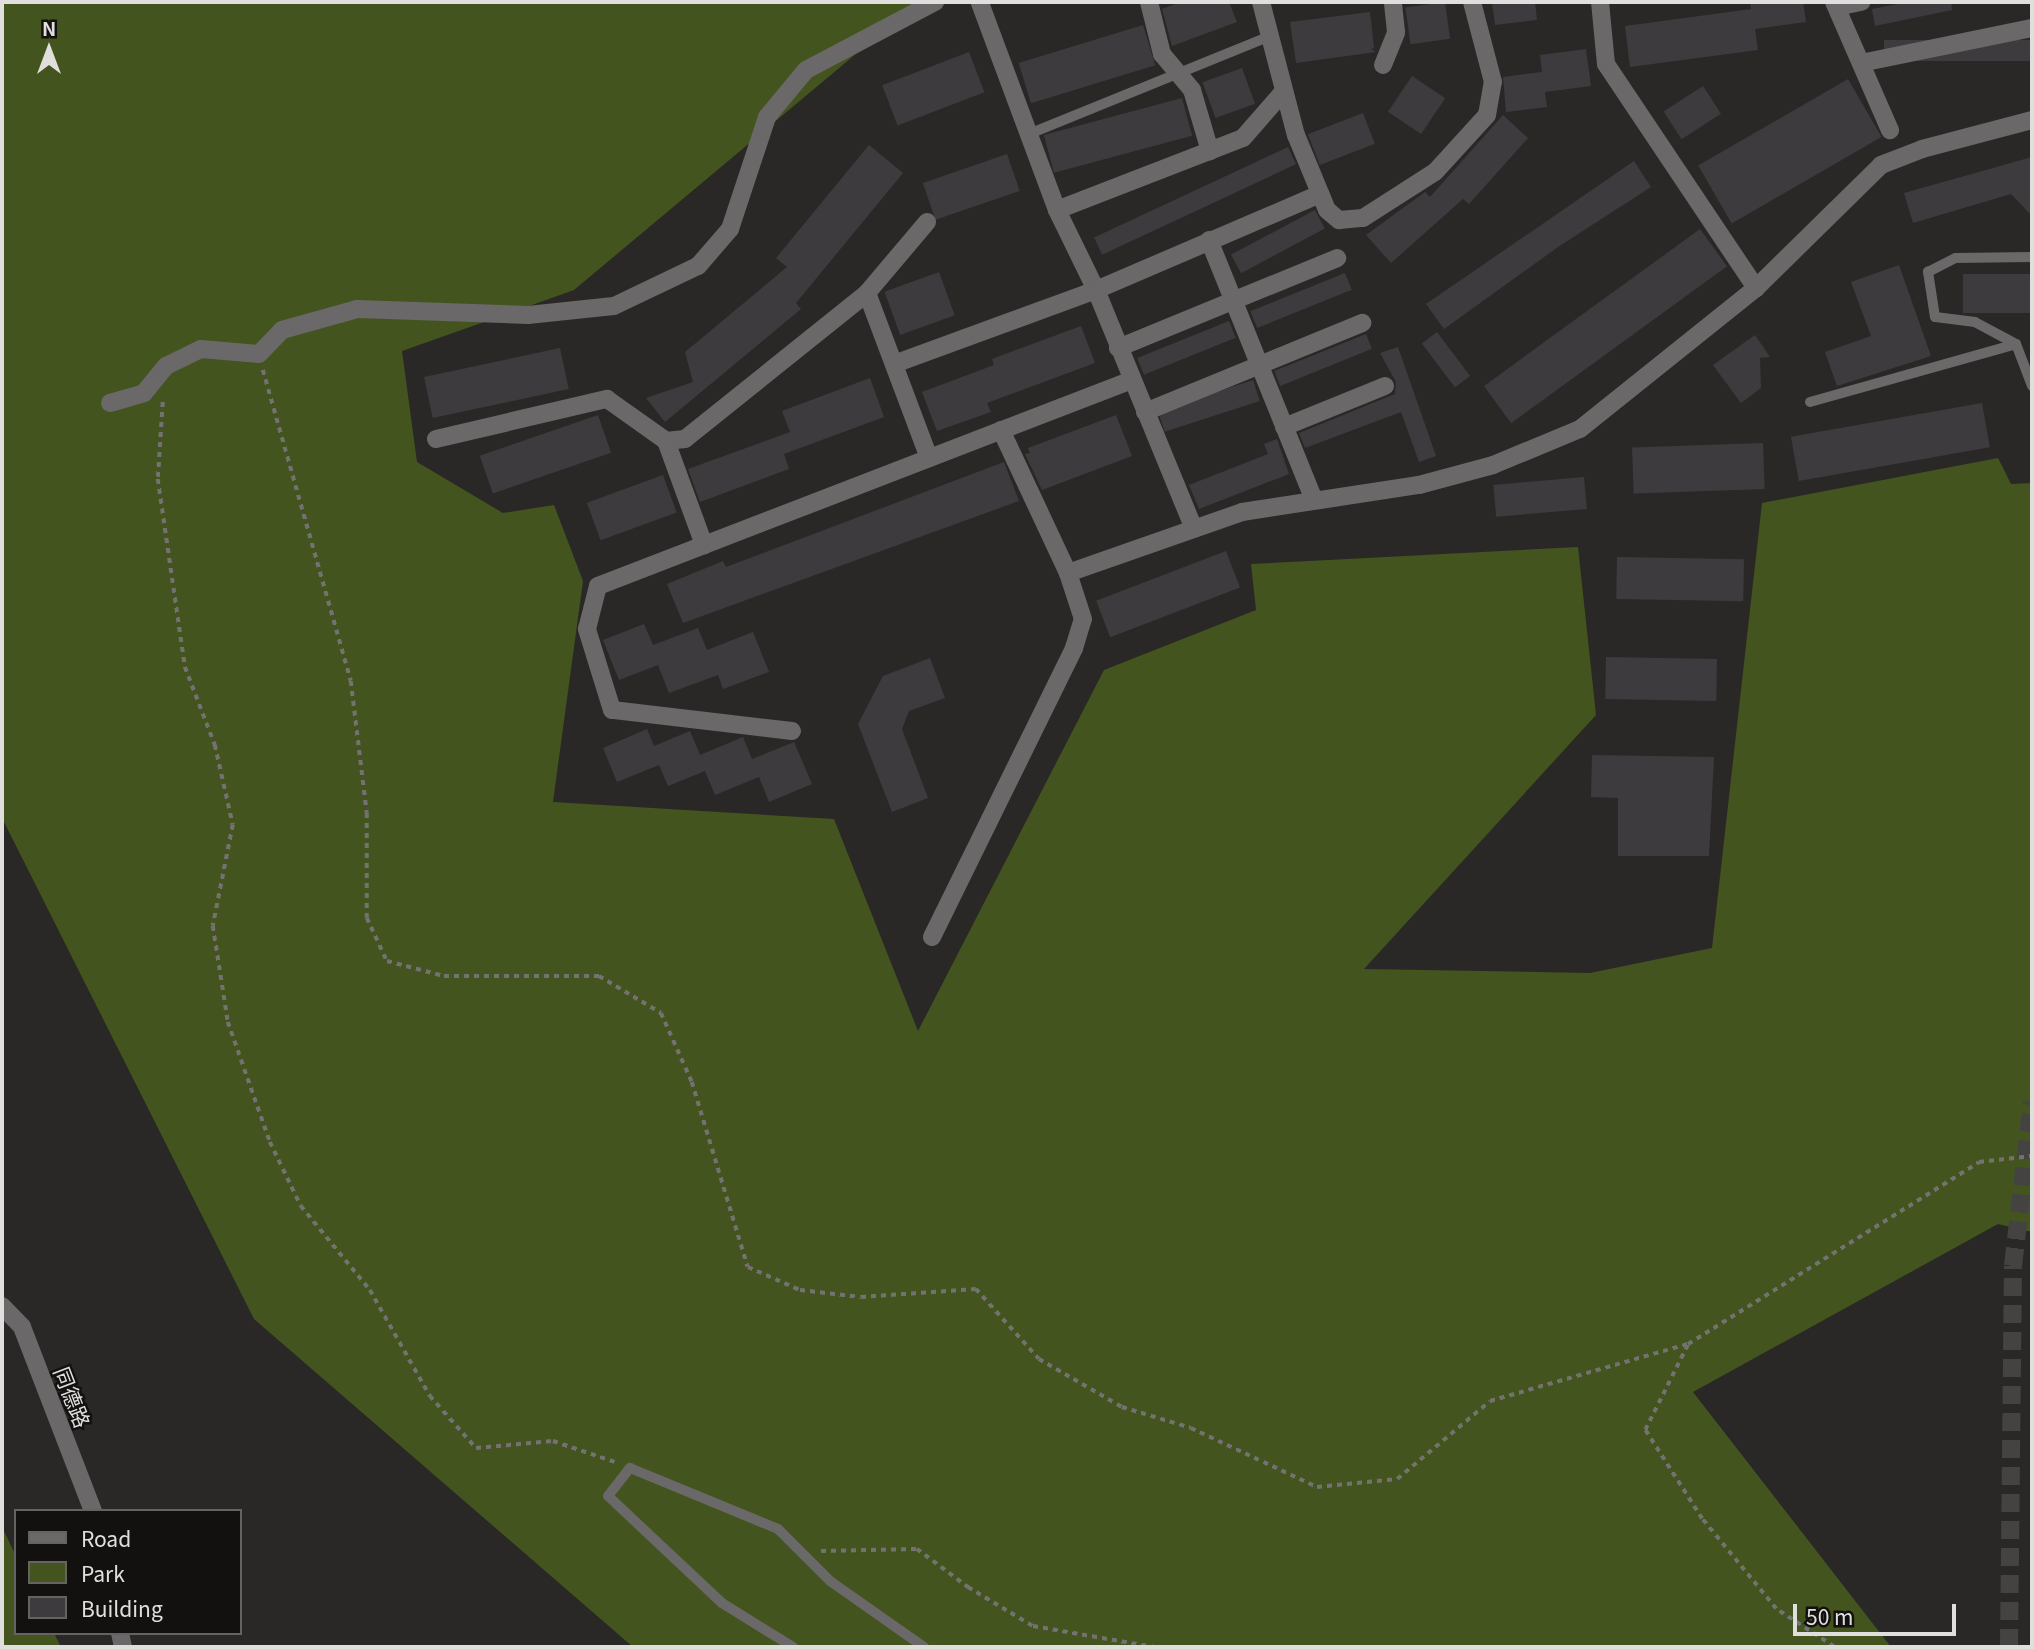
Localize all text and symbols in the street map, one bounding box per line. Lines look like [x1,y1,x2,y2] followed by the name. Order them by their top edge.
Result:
[14,14,84,84] north arrow
[42,14,56,41] text: N
[50,1363,96,1431] street label: 同德路
[14,1509,242,1635] legend
[81,1523,131,1553] text: Road
[81,1558,125,1588] text: Park
[1796,1590,1959,1634] scale bar
[81,1593,163,1623] text: Building
[1806,1601,1853,1631] text: 50 m

